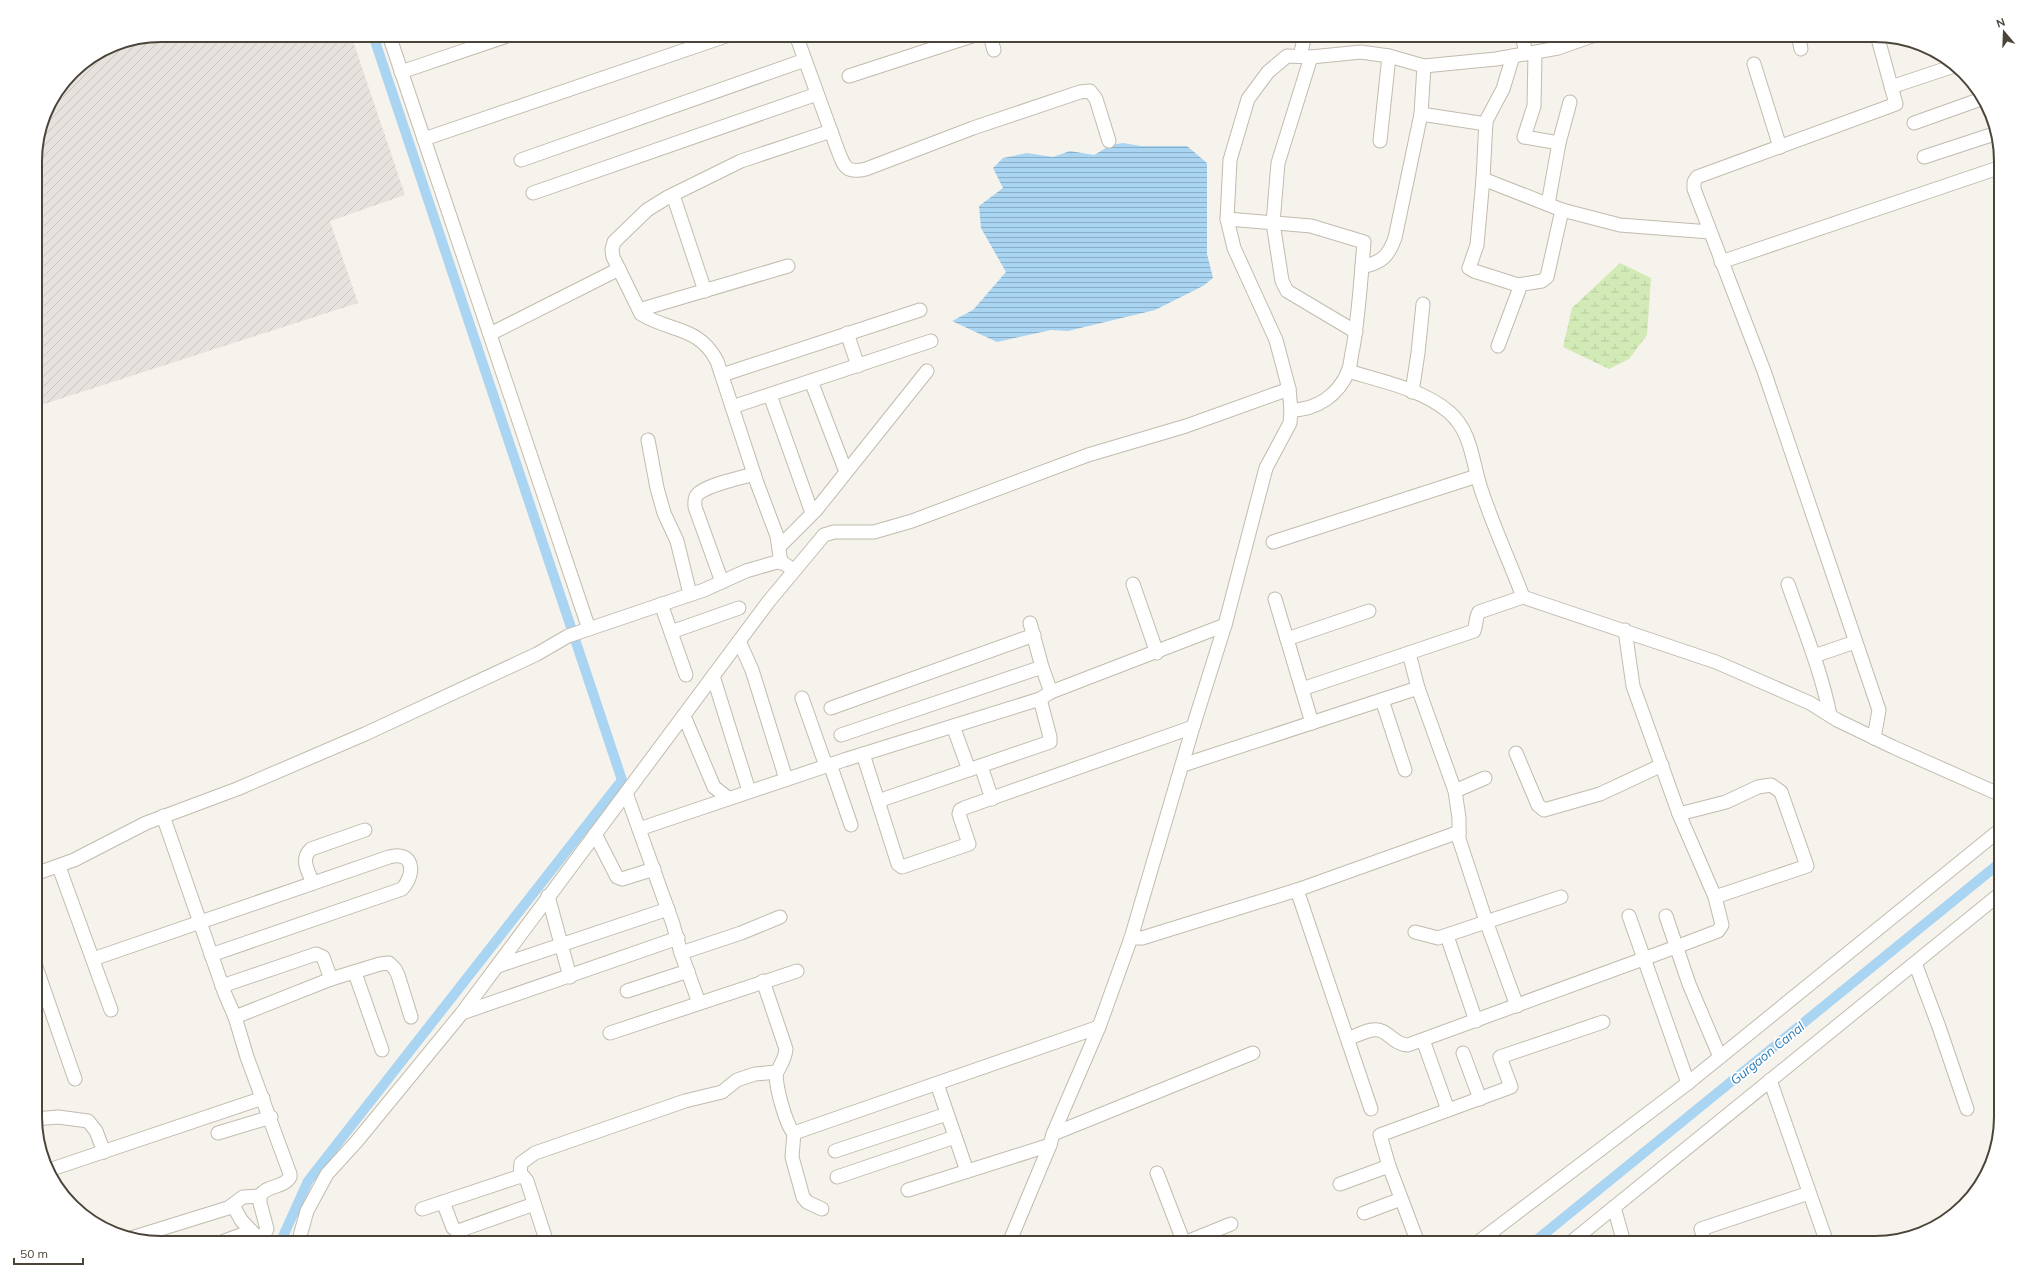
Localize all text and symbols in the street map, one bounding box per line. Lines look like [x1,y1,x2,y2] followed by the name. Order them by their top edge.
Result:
[1984,12,2024,52] north arrow
[1995,15,2007,31] text: N
[1727,1018,1808,1088] water label: Gurgaon Canal
[14,1240,83,1266] scale bar
[20,1246,48,1261] text: 50 m

